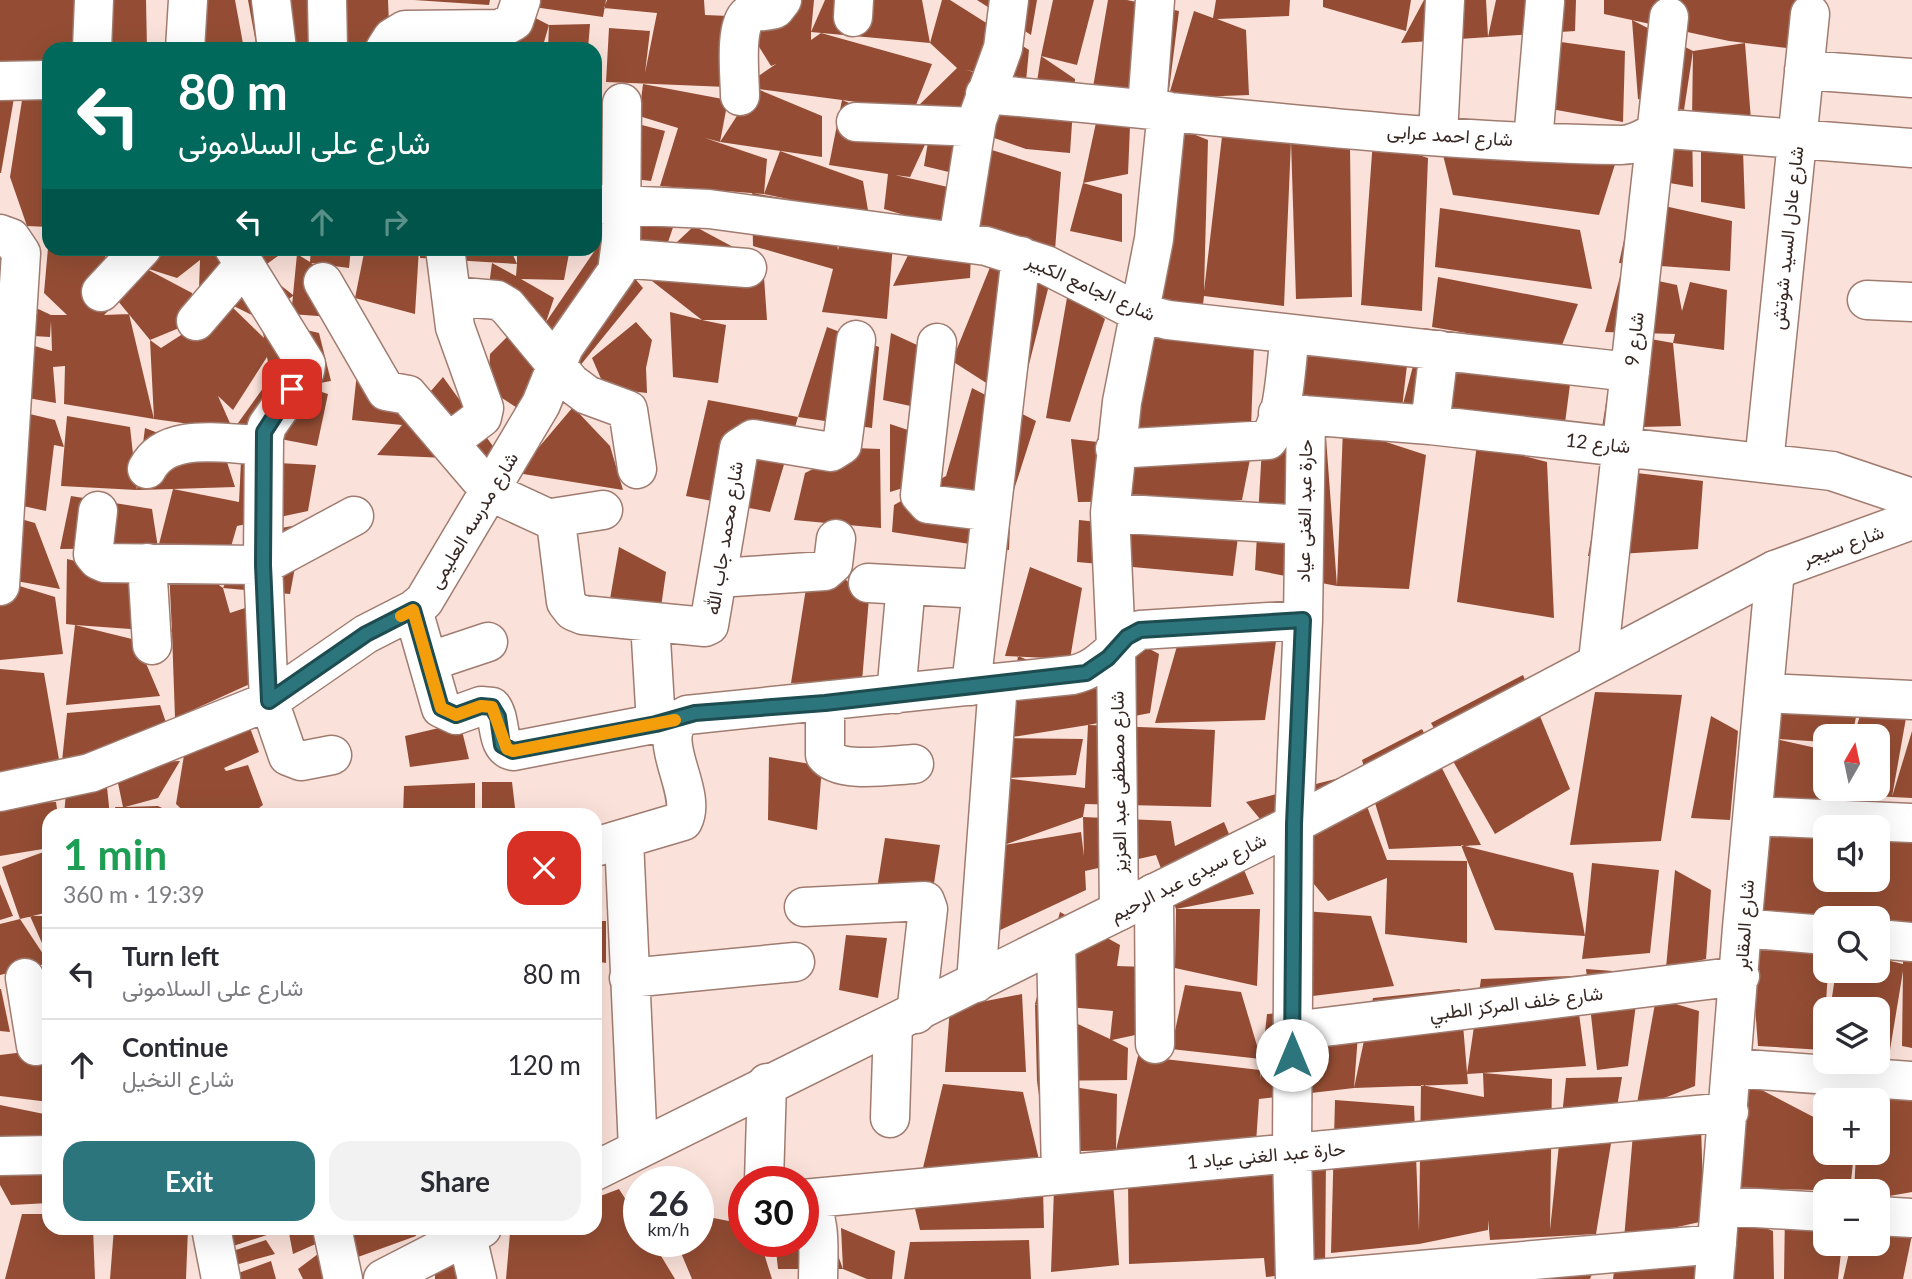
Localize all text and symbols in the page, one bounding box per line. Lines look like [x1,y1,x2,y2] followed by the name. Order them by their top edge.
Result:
[178,62,288,120] text: 80 m
[63,70,154,161] icon: left
[1386,119,1514,152] street label: شارع احمد عرابى
[178,122,431,161] text: شارع على السلامونى
[1765,145,1810,331] street label: شارع عادل السيد شوتش
[230,203,268,241] icon: left
[303,203,341,241] icon: ahead
[376,203,414,241] icon: right
[1021,247,1159,328] street label: شارع الجامع الكبير
[1619,311,1650,367] street label: شارع 9
[262,359,322,419] pin
[273,370,311,408] icon: arrive
[1564,428,1632,459] street label: شارع 12
[1291,439,1317,583] street label: حارة عبد الغنى عياد
[423,447,524,593] street label: شارع مدرسه العليمى
[700,460,749,617] street label: شارع محمد جاب الله
[1798,519,1888,572] street label: شارع سيجر
[1104,691,1133,874] street label: شارع مصطفى عبد العزيز
[1813,724,1890,802] north arrow
[1813,724,1890,1256] map controls
[1813,815,1890,892] button: sound
[1106,827,1271,928] street label: شارع سيدى عبد الرحيم
[63,829,167,879] text: 1 min
[507,831,581,905] button: close
[1729,879,1760,972] street label: شارع المقابر
[63,880,205,908] text: 360 m · 19:39
[1813,906,1890,983] button: search
[122,940,219,972] text: Turn left
[63,955,101,993] icon: left
[523,958,581,990] text: 80 m
[122,973,303,1001] text: شارع على السلامونى
[1428,980,1605,1030] street label: شارع خلف المركز الطبي
[1813,997,1890,1074] button: layers
[1255,1018,1329,1092] position arrow
[122,1031,228,1063] text: Continue
[63,1046,101,1084] icon: ahead
[508,1049,581,1081] text: 120 m
[122,1064,234,1092] text: شارع النخيل
[1813,1088,1890,1165] button: +
[1186,1136,1346,1174] street label: حارة عبد الغنى عياد 1
[63,1141,315,1221] button: Exit
[329,1141,581,1221] button: Share
[728,1166,819,1257] speed limit sign: 30
[1813,1179,1890,1256] button: −
[648,1181,689,1223] text: 26
[647,1218,690,1240] text: km/h

